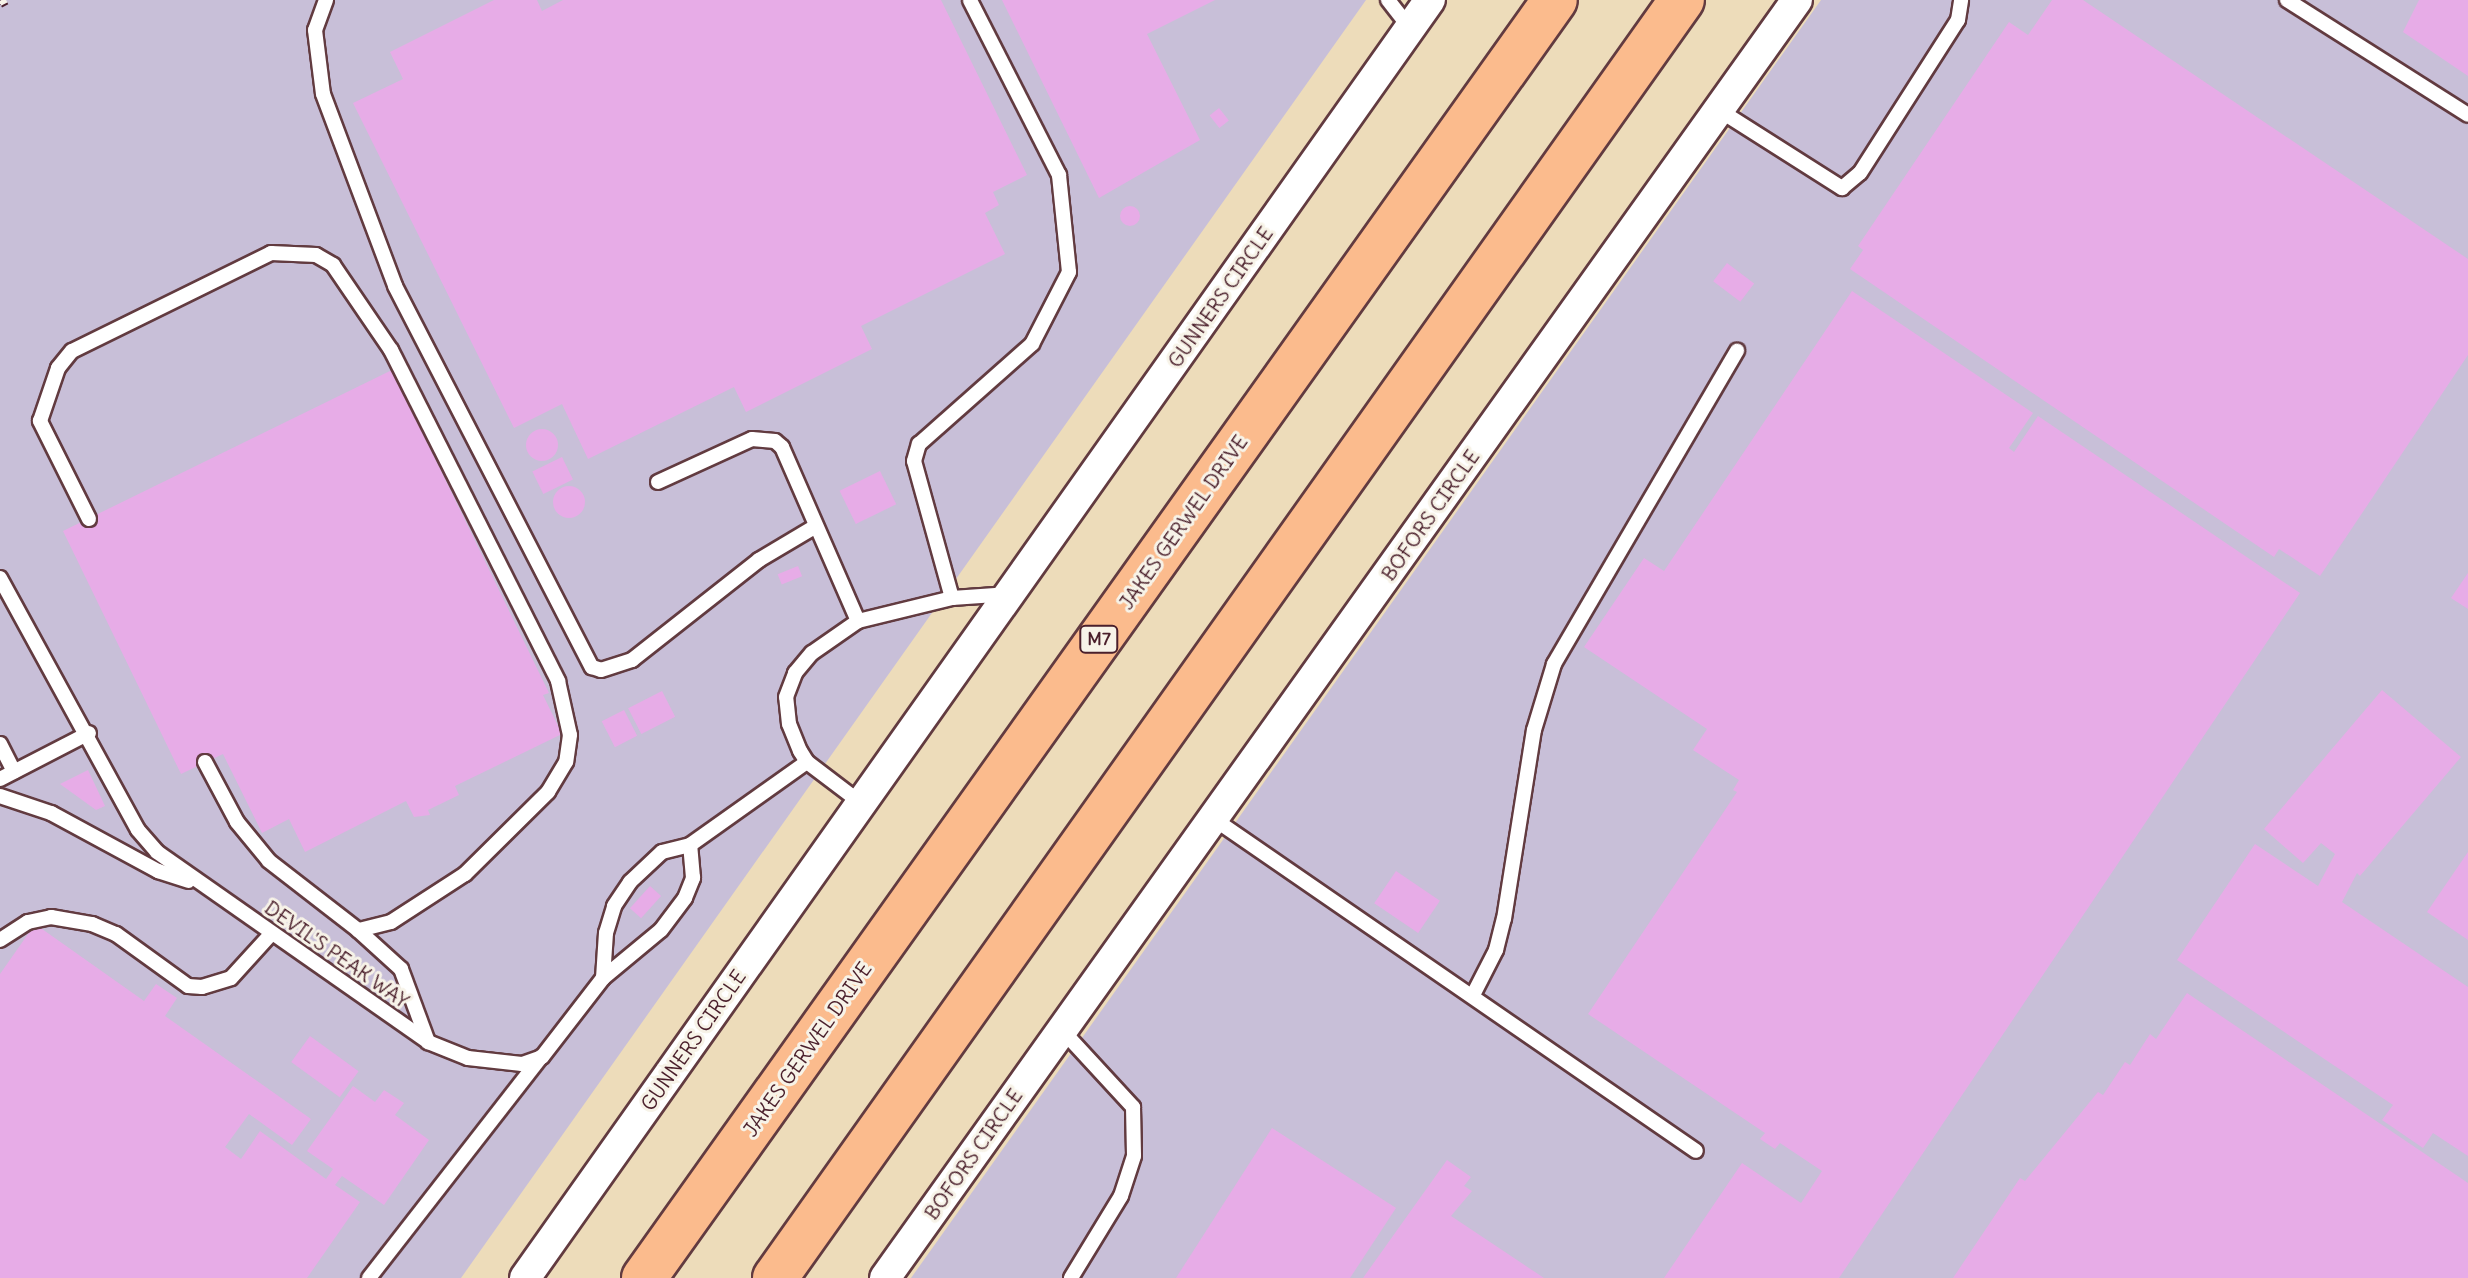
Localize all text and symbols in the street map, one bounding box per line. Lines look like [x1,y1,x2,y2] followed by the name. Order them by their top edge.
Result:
[1162,222,1278,372] street label: GUNNERS CIRCLE
[1114,430,1252,614] street label: JAKES GERWEL DRIVE
[1376,445,1484,585] street label: BOFORS CIRCLE
[1079,625,1119,653] road number: M7
[260,895,414,1013] street label: DEVIL'S PEAK WAY
[738,957,876,1141] street label: JAKES GERWEL DRIVE
[635,965,751,1115] street label: GUNNERS CIRCLE
[919,1084,1027,1224] street label: BOFORS CIRCLE

